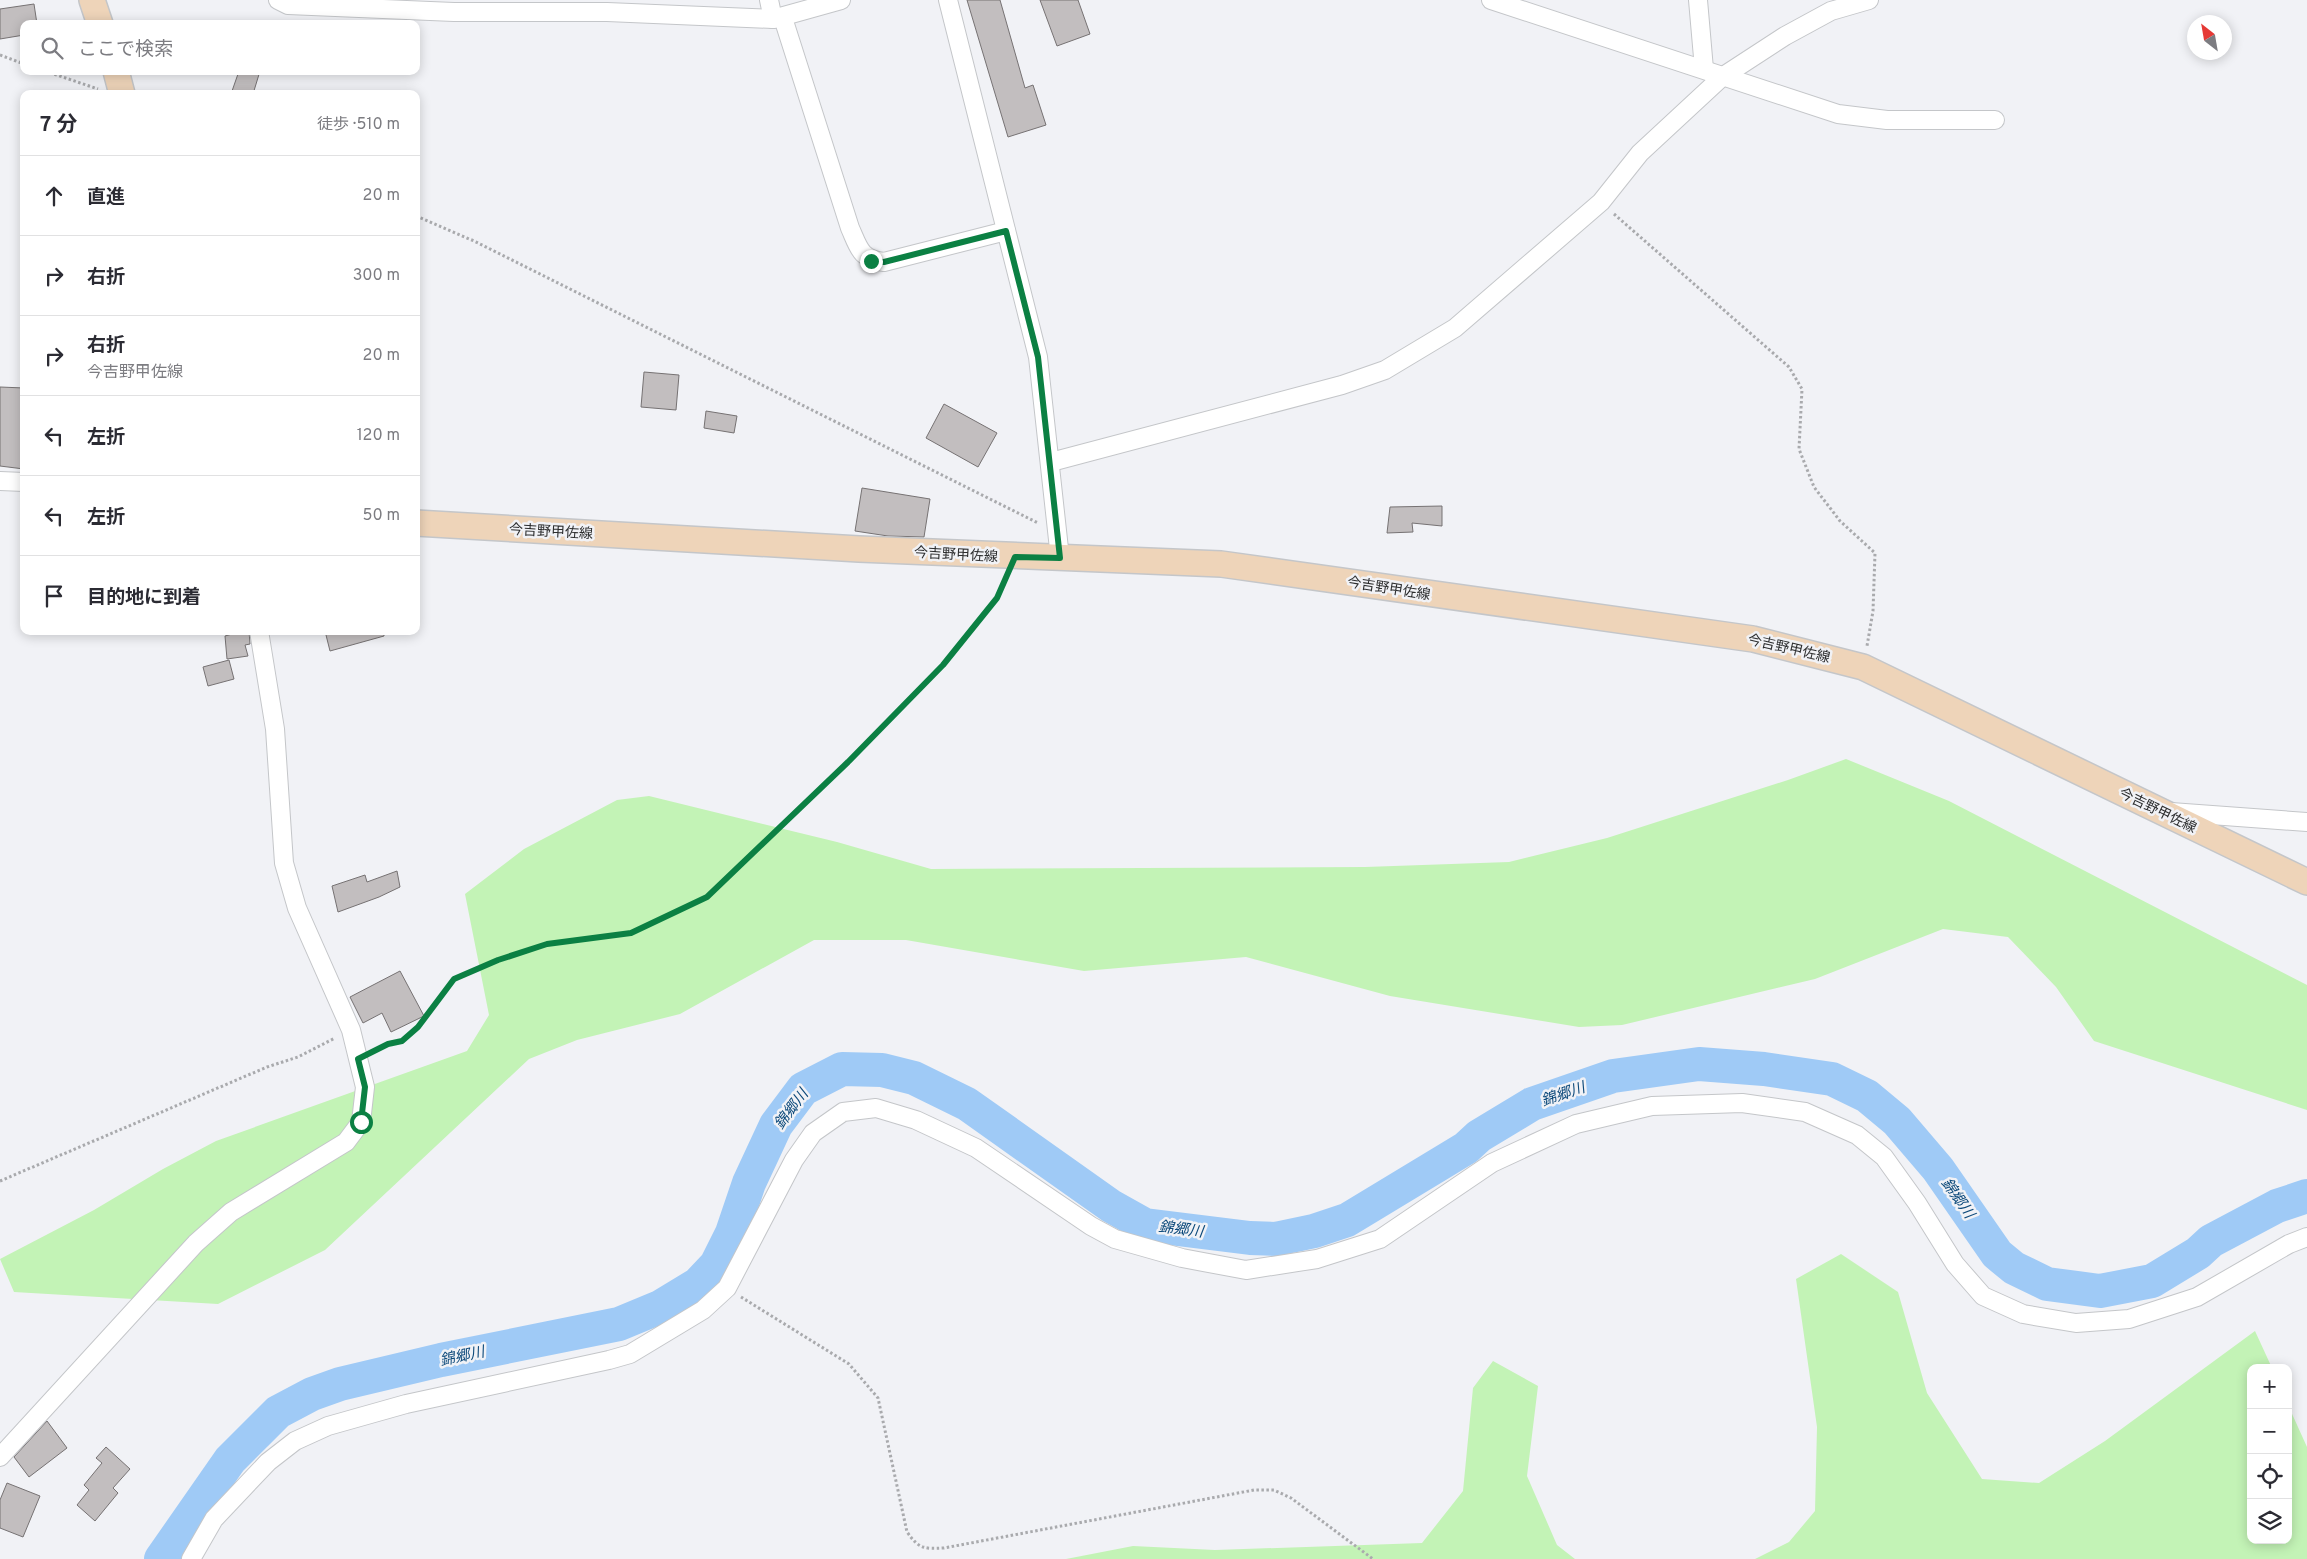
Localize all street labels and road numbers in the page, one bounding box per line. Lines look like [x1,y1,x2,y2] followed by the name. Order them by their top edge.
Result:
[509,522,593,543] street label: 今吉野甲佐線
[914,545,998,566] street label: 今吉野甲佐線
[1346,575,1432,604] street label: 今吉野甲佐線
[1746,632,1831,667] street label: 今吉野甲佐線
[2116,785,2199,837] street label: 今吉野甲佐線

